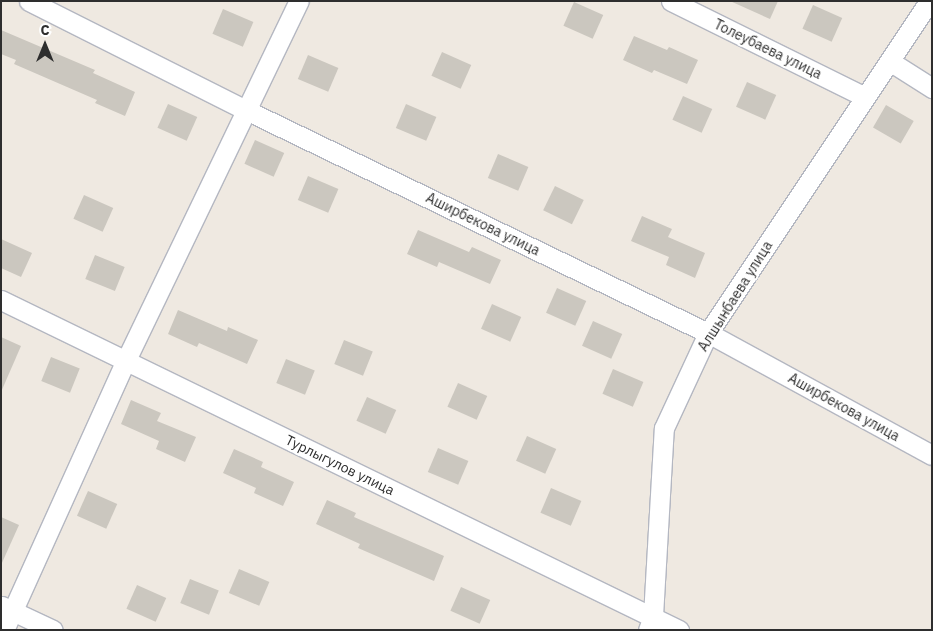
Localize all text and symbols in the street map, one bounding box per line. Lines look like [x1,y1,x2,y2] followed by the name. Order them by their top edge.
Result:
[711,16,825,82] street label: Толеубаева улица
[20,20,70,70] north arrow
[40,21,50,39] text: С
[423,189,543,259] street label: Аширбекова улица
[694,238,776,354] street label: Алшынбаева улица
[785,369,903,445] street label: Аширбекова улица
[283,431,397,499] street label: Турлыгулов улица

